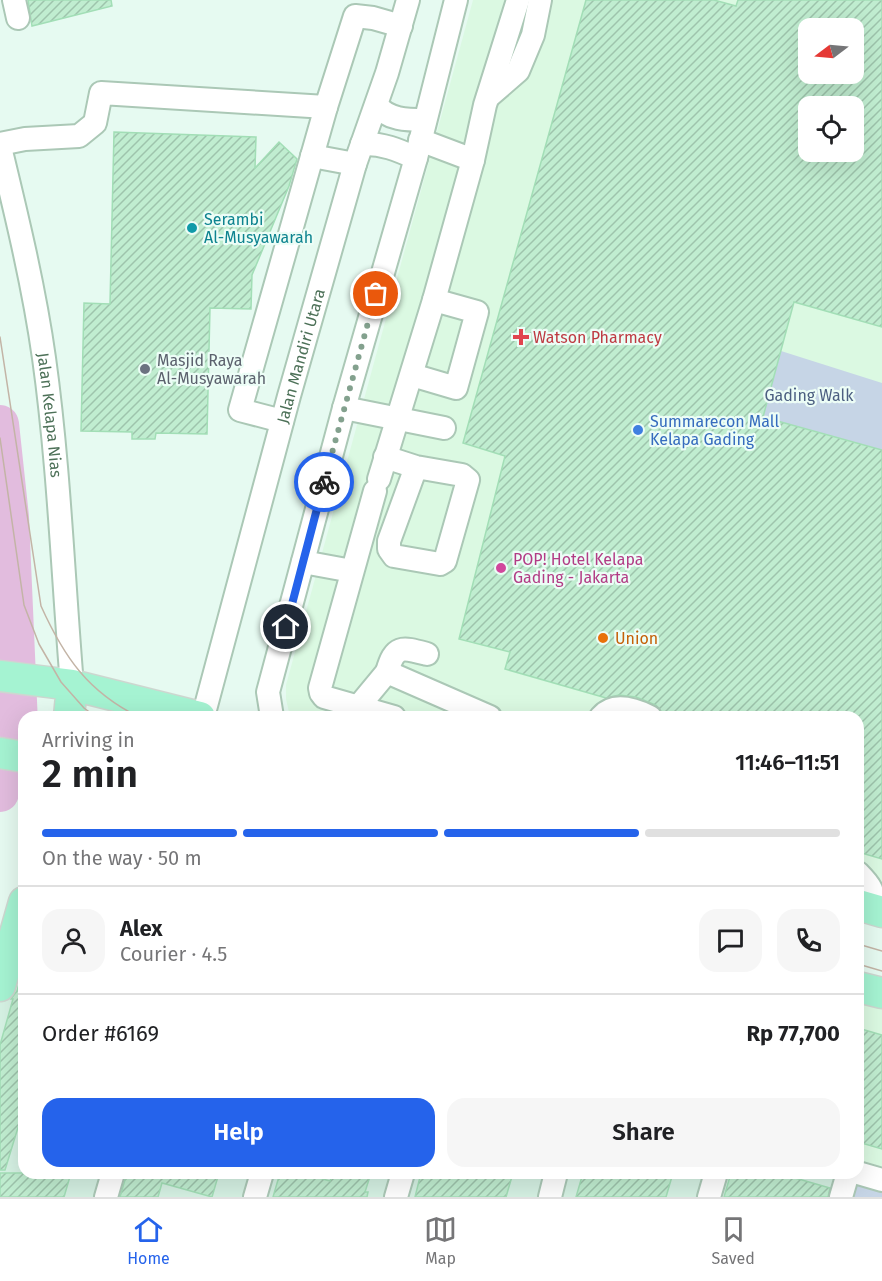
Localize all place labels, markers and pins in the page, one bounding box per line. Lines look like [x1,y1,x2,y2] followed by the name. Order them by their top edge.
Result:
[204,210,313,247] place label: Serambi Al-Musyawarah
[185,221,199,235] marker: Serambi Al-Musyawarah
[350,268,401,319] pin
[533,328,662,347] place label: Watson Pharmacy
[514,330,528,344] marker: Watson Pharmacy
[157,351,266,388] place label: Masjid Raya Al-Musyawarah
[138,362,152,376] marker: Masjid Raya Al-Musyawarah
[650,412,780,449] place label: Summarecon Mall Kelapa Gading
[631,423,645,437] marker: Summarecon Mall Kelapa Gading
[513,550,643,587] place label: POP! Hotel Kelapa Gading - Jakarta
[494,561,508,575] marker: POP! Hotel Kelapa Gading - Jakarta
[260,601,311,652] pin
[615,629,658,648] place label: Union
[596,631,610,645] marker: Union

